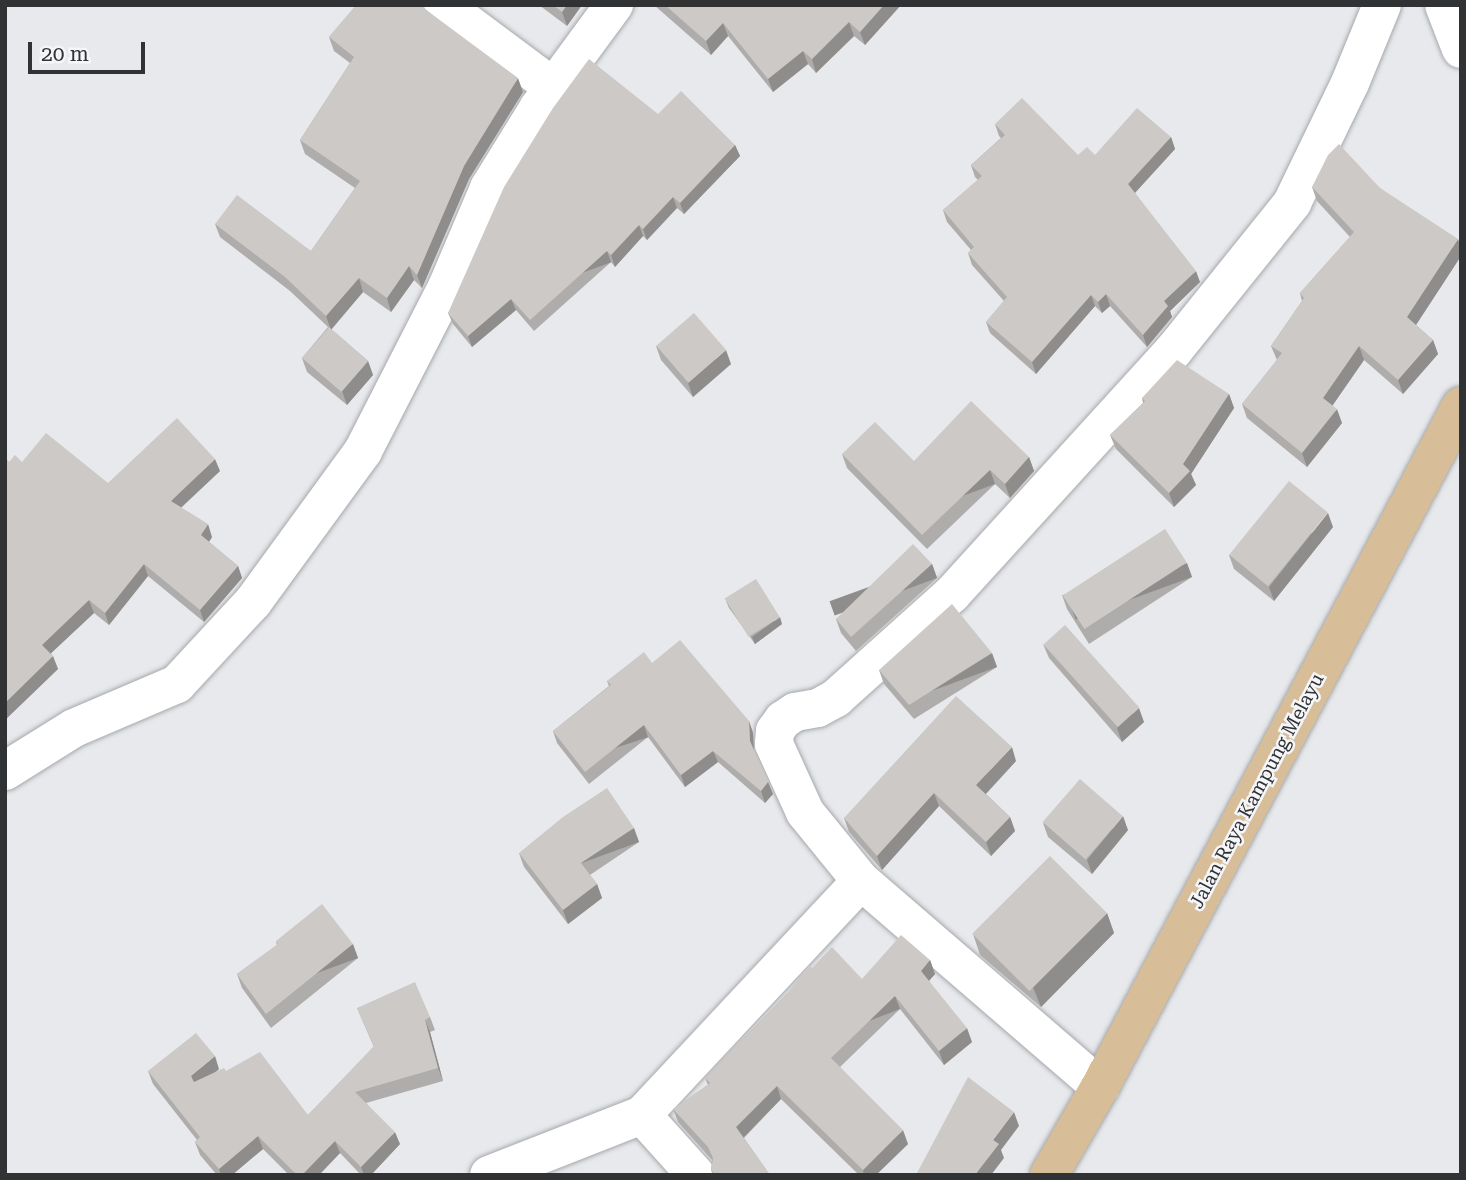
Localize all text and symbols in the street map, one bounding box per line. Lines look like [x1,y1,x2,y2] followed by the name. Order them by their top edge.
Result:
[32,28,149,72] scale bar
[41,42,89,66] text: 20 m
[1185,670,1329,912] street label: Jalan Raya Kampung Melayu

